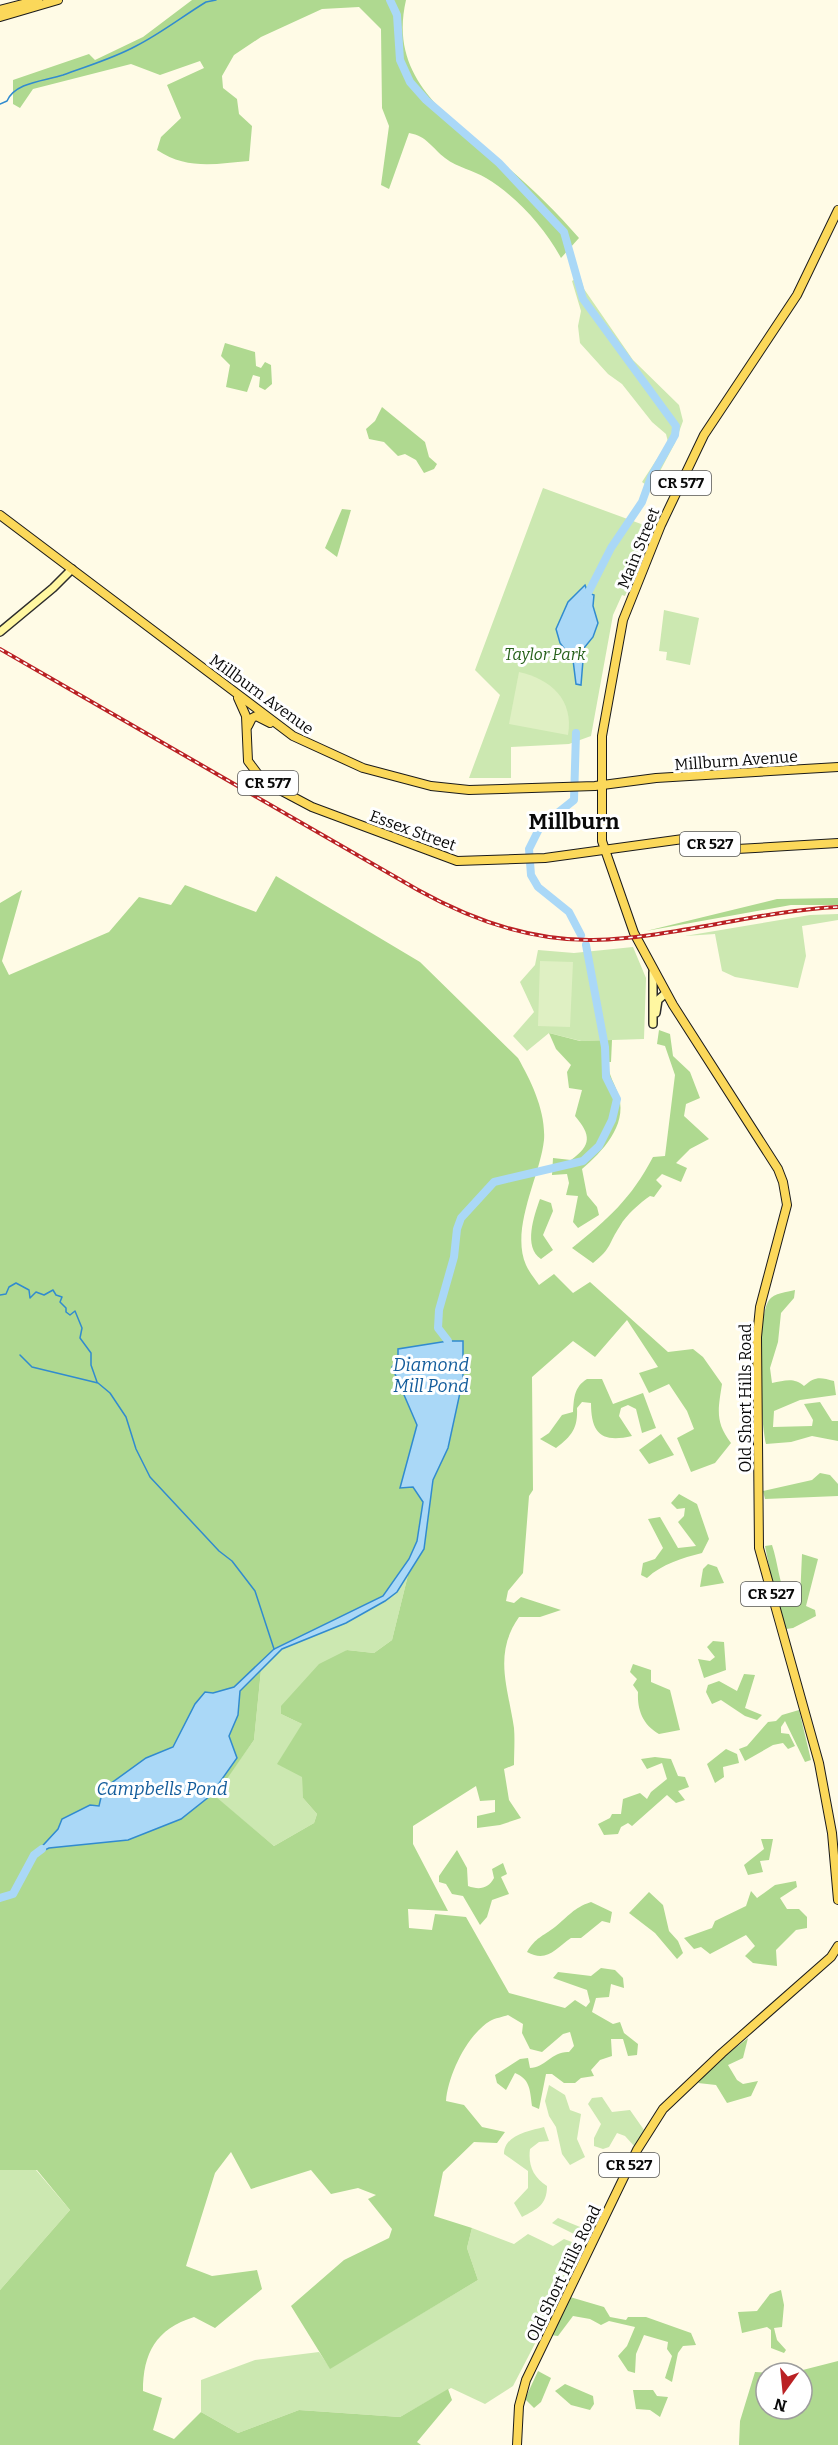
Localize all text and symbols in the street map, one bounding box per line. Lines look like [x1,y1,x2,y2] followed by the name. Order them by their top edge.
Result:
[651,471,711,495] road number: CR 577
[614,505,663,592] street label: Main Street
[504,645,586,664] park label: Taylor Park
[206,650,317,738] street label: Millburn Avenue
[674,747,798,774] street label: Millburn Avenue
[238,771,298,795] road number: CR 577
[367,806,459,855] street label: Essex Street
[528,808,620,835] district label: Millburn
[680,832,740,856] road number: CR 527
[736,1323,755,1473] street label: Old Short Hills Road
[393,1354,469,1397] water label: Diamond Mill Pond
[741,1582,801,1606] road number: CR 527
[97,1778,228,1800] water label: Campbells Pond
[599,2153,659,2177] road number: CR 527
[522,2202,605,2344] street label: Old Short Hills Road
[754,2361,814,2421] north arrow
[772,2394,789,2416] text: N

